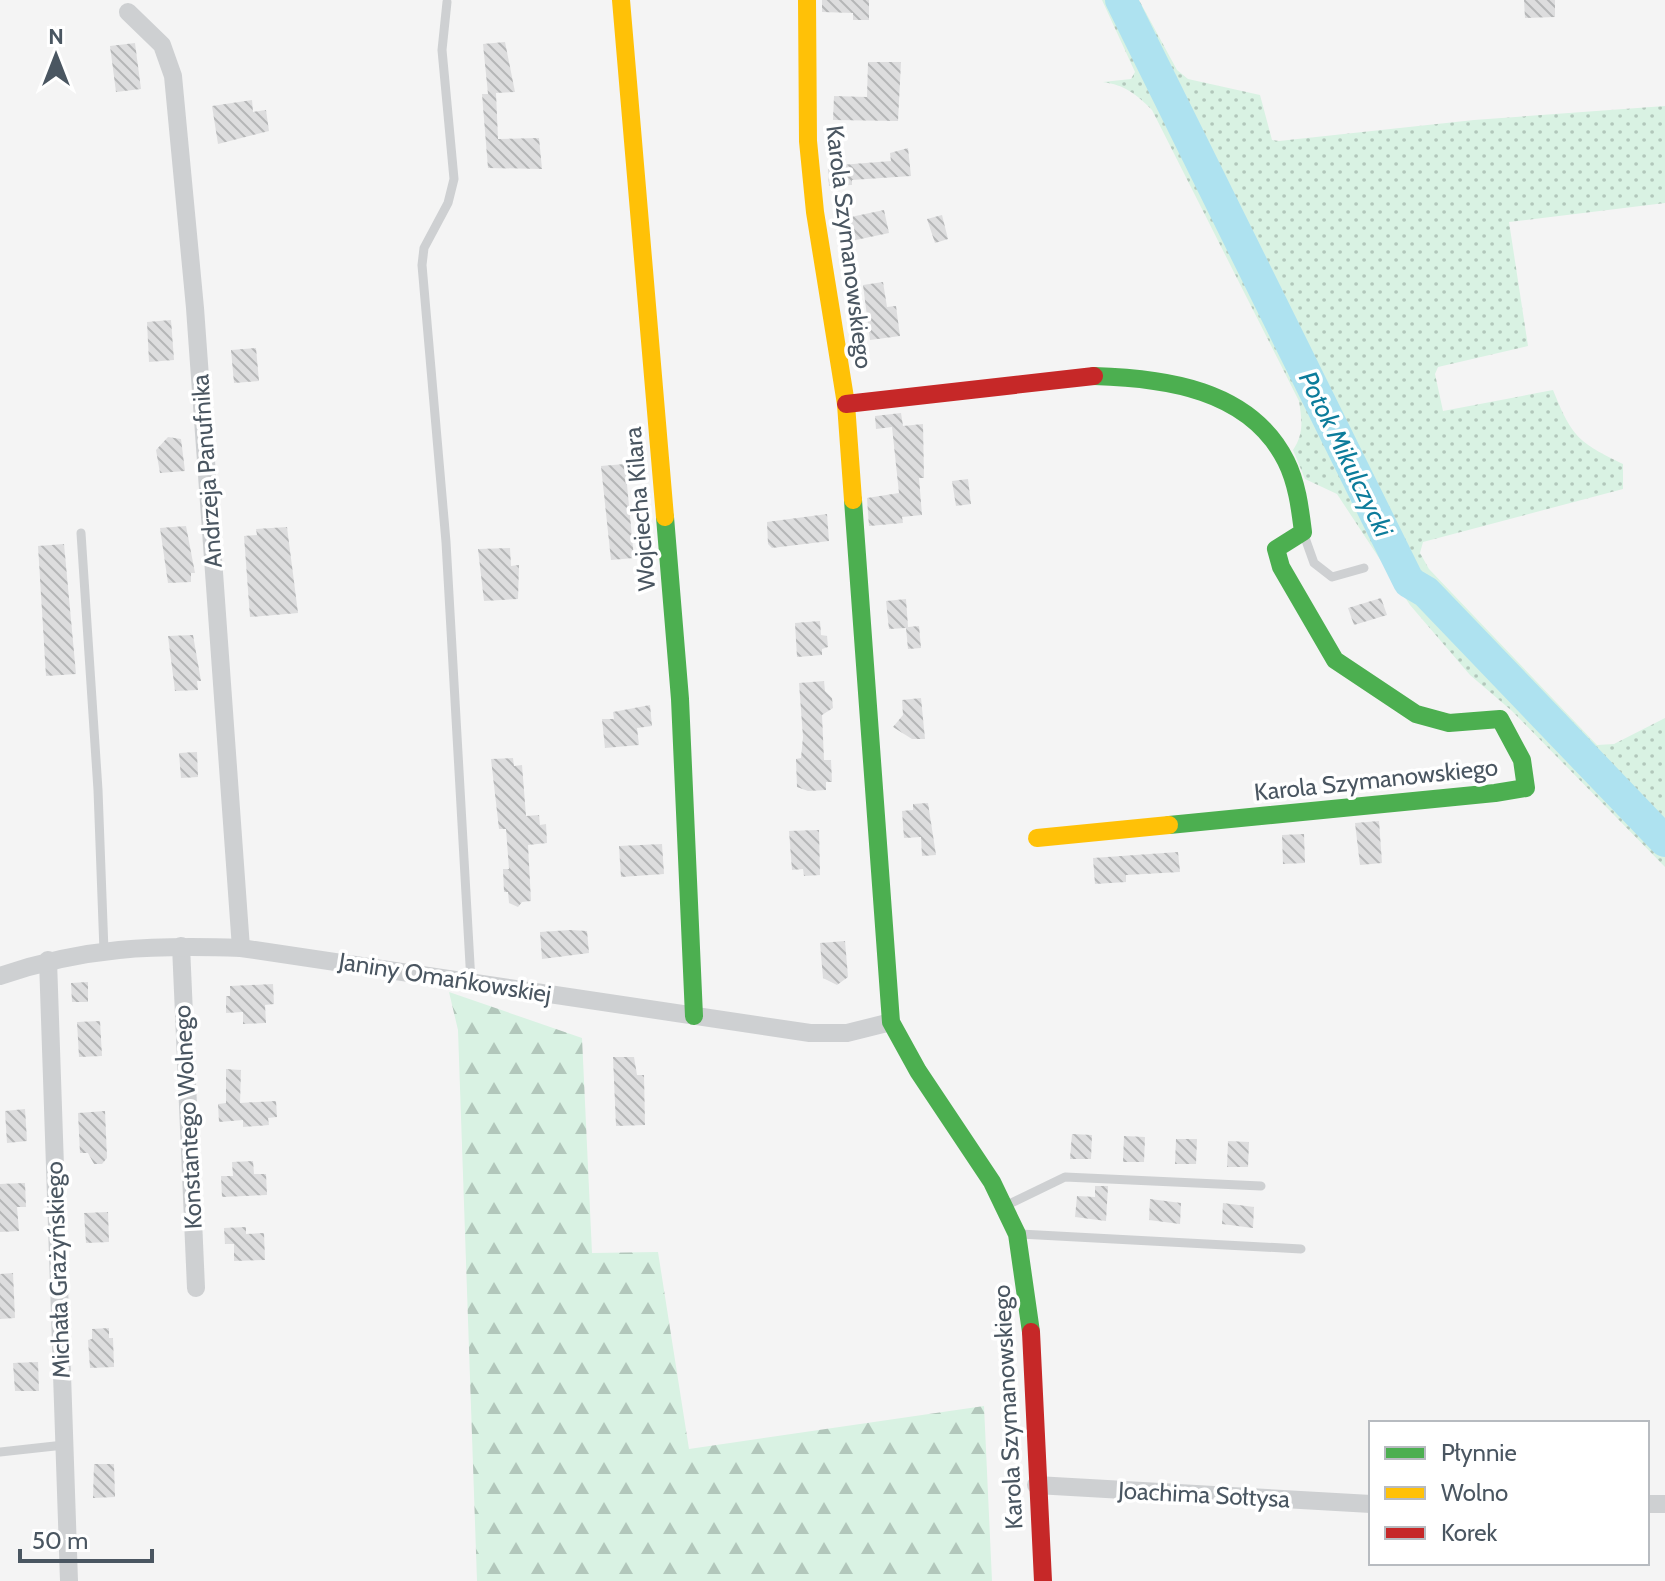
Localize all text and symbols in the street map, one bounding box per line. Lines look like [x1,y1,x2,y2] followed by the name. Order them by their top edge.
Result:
[16,16,96,96] north arrow
[48,23,64,50] text: N
[820,124,879,370] street label: Karola Szymanowskiego
[1292,366,1400,543] water label: Potok Mikulczycki
[185,373,228,569] street label: Andrzeja Panufnika
[618,425,661,592] street label: Wojciecha Kilara
[1253,752,1499,807] street label: Karola Szymanowskiego
[336,946,553,1009] street label: Janiny Omańkowskiej
[167,1004,208,1230] street label: Konstantego Wolnego
[39,1161,76,1379] street label: Michała Grażyńskiego
[987,1284,1028,1530] street label: Karola Szymanowskiego
[1369,1421,1649,1565] legend
[1441,1438,1517,1467] text: Płynnie
[1116,1475,1291,1514] street label: Joachima Sołtysa
[1441,1478,1508,1507] text: Wolno
[20,1513,152,1563] scale bar
[1441,1518,1498,1547] text: Korek
[32,1526,88,1555] text: 50 m

